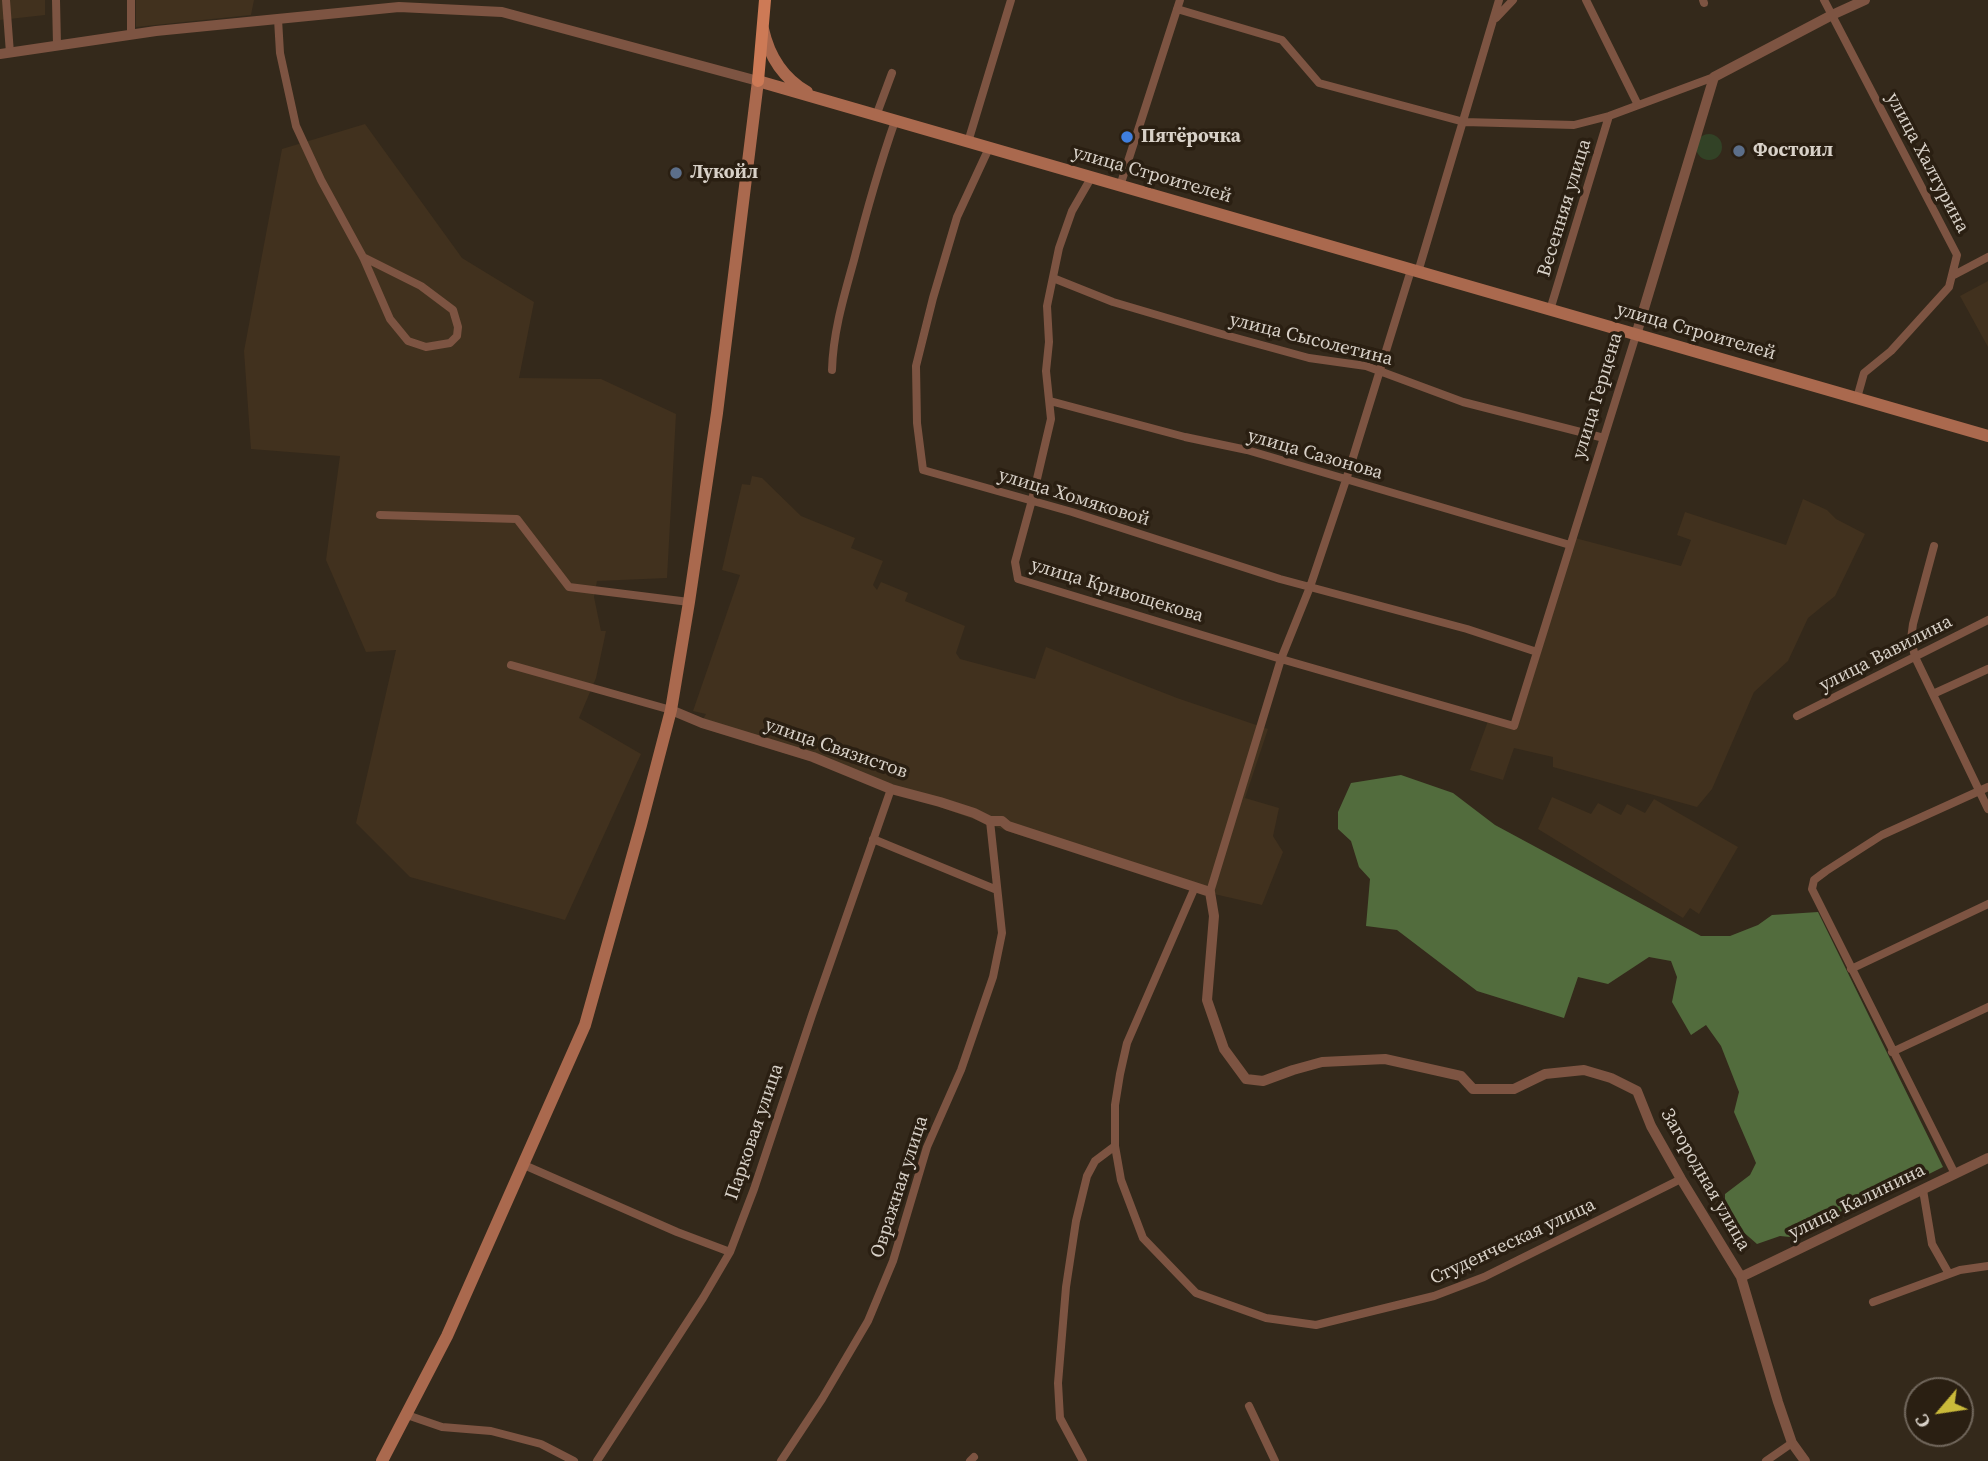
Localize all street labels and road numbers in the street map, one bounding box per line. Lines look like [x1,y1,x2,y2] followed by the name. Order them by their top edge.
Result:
[1880,89,1974,237] street label: улица Халтурина
[1533,136,1597,280] street label: Весенняя улица
[1070,141,1234,209] street label: улица Строителей
[1614,298,1778,366] street label: улица Строителей
[1227,309,1395,371] street label: улица Сысолетина
[1568,330,1628,462] street label: улица Герцена
[1245,425,1385,485] street label: улица Сазонова
[995,464,1153,532] street label: улица Хомяковой
[1028,554,1206,628] street label: улица Кривощекова
[1816,611,1956,697] street label: улица Вавилина
[762,714,910,784] street label: улица Связистов
[721,1061,789,1203] street label: Парковая улица
[1655,1105,1755,1255] street label: Загородная улица
[866,1113,934,1261] street label: Овражная улица
[1785,1159,1929,1245] street label: улица Калинина
[1427,1194,1599,1290] street label: Студенческая улица

